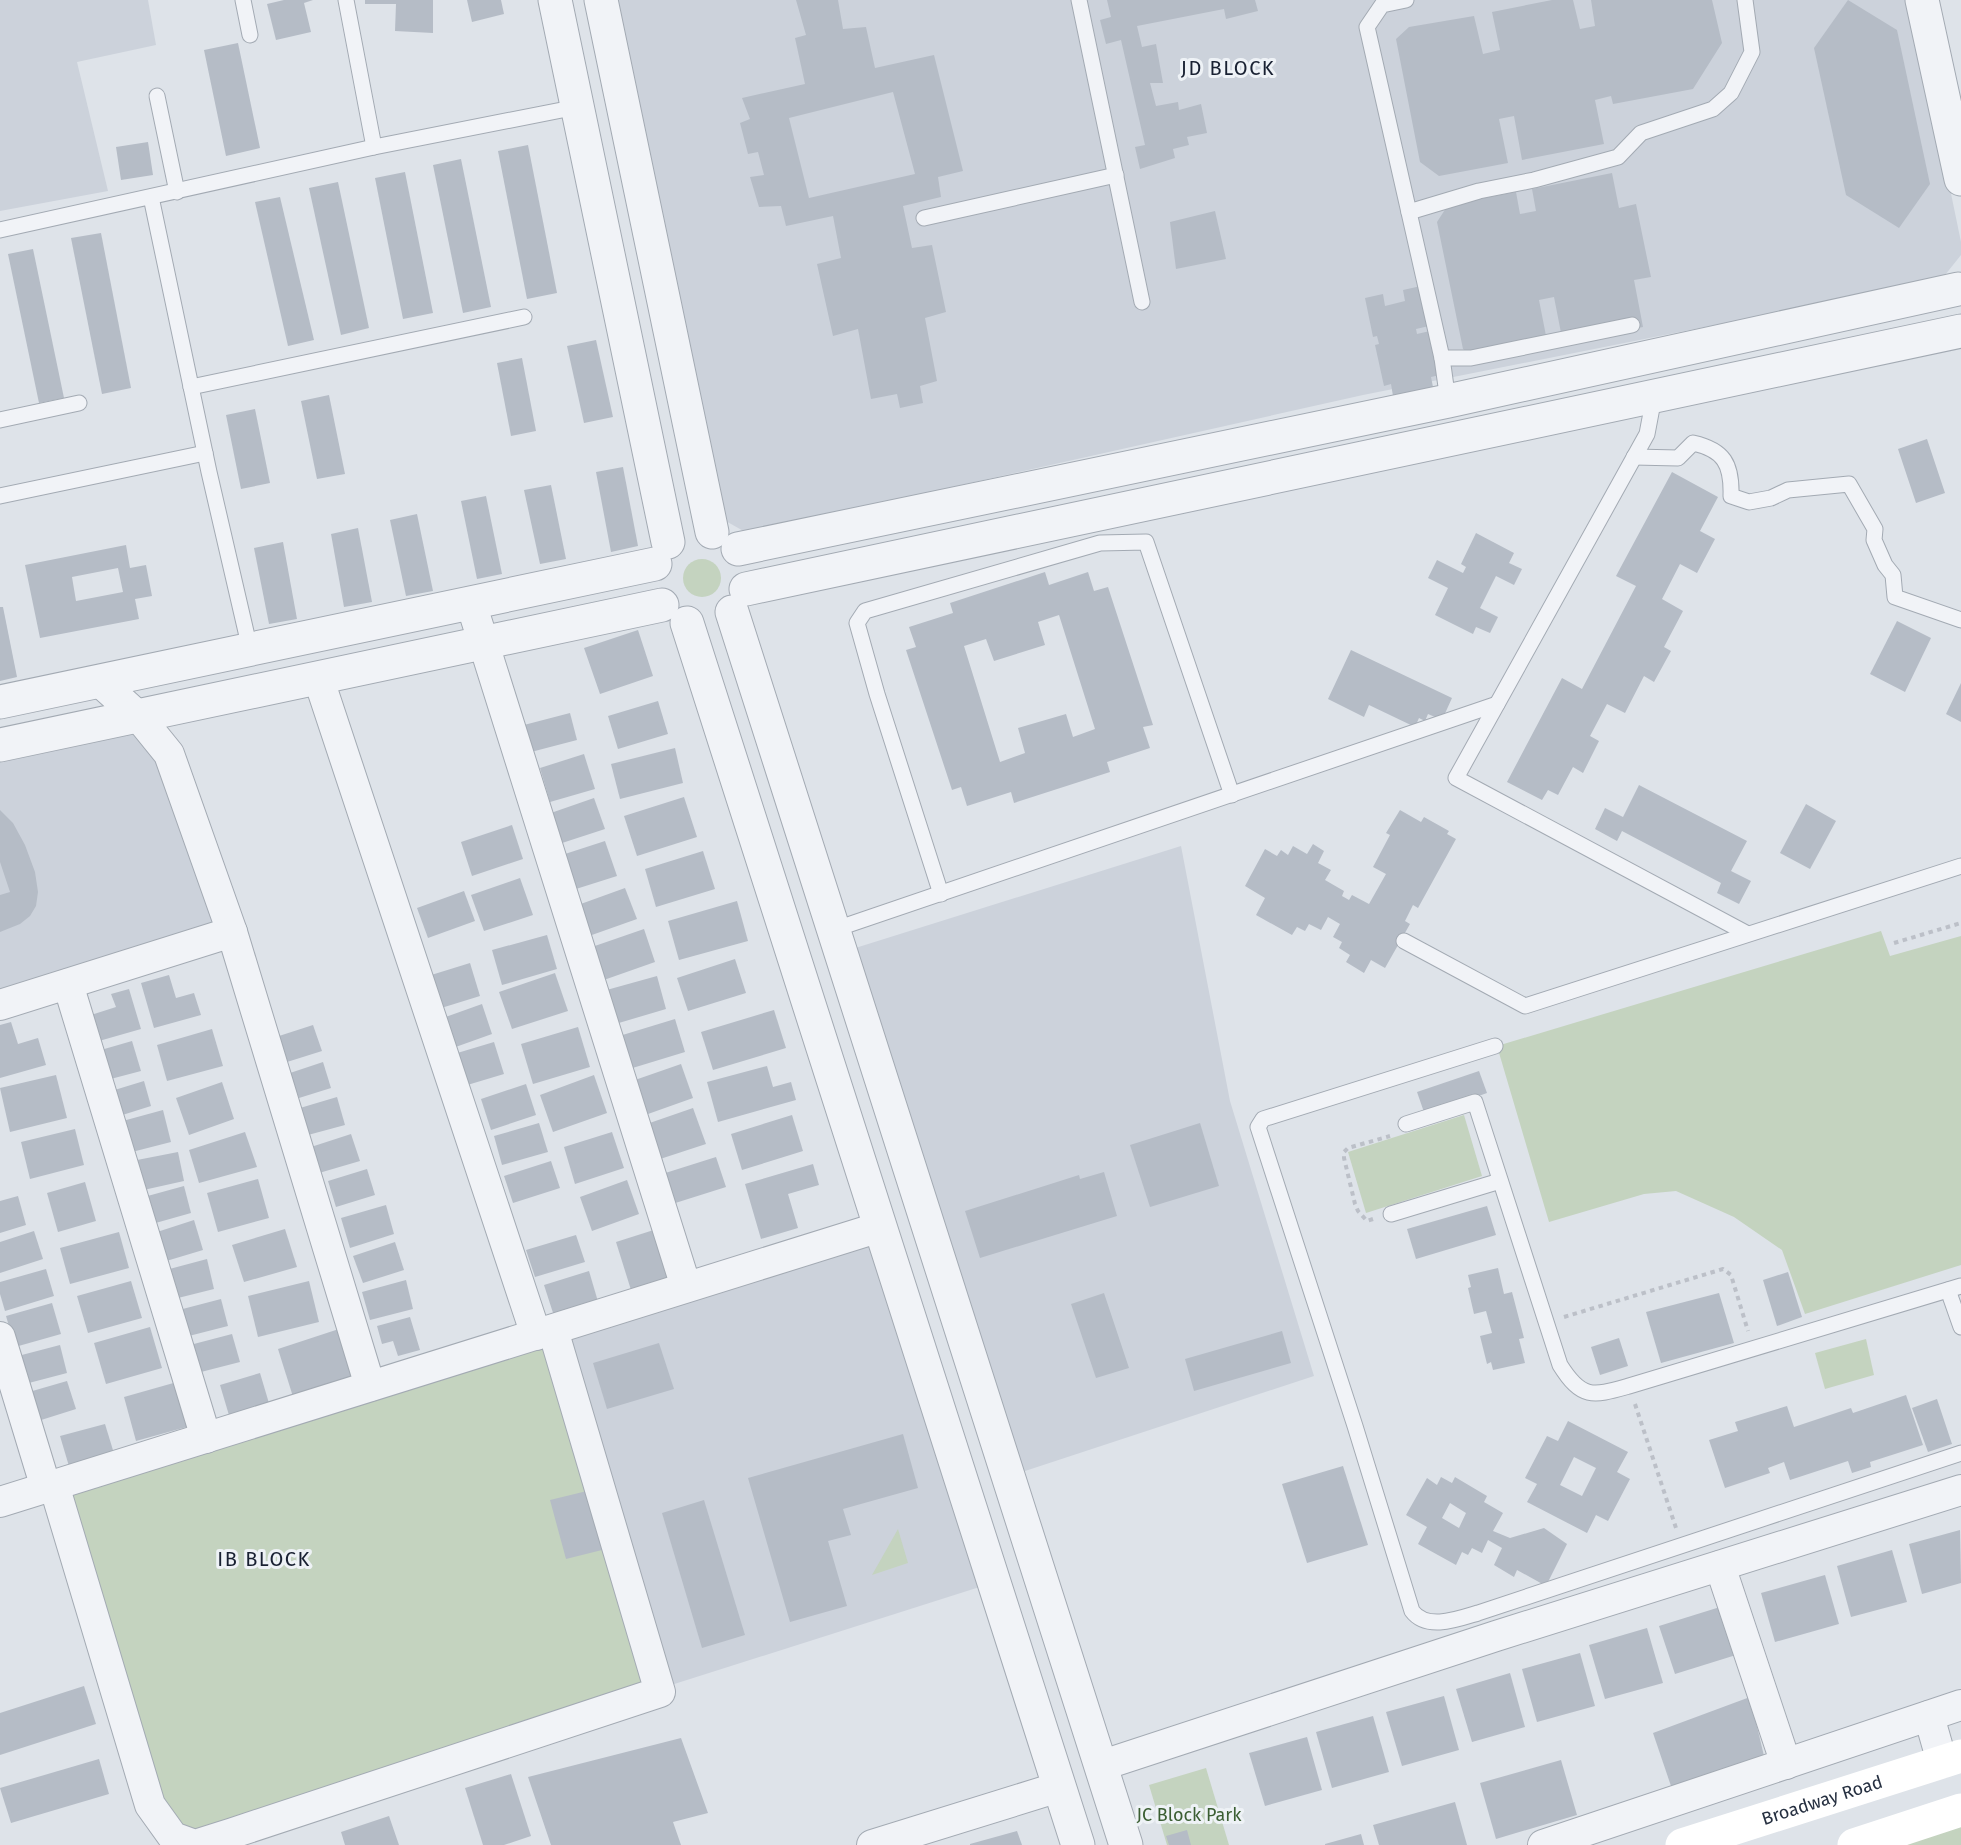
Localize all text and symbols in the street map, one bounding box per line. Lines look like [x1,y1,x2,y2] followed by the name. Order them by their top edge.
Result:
[1181,56,1275,80] district label: JD BLOCK
[217,1547,311,1571] district label: IB BLOCK
[1759,1771,1885,1830] street label: Broadway Road
[1137,1804,1242,1826] park label: JC Block Park

